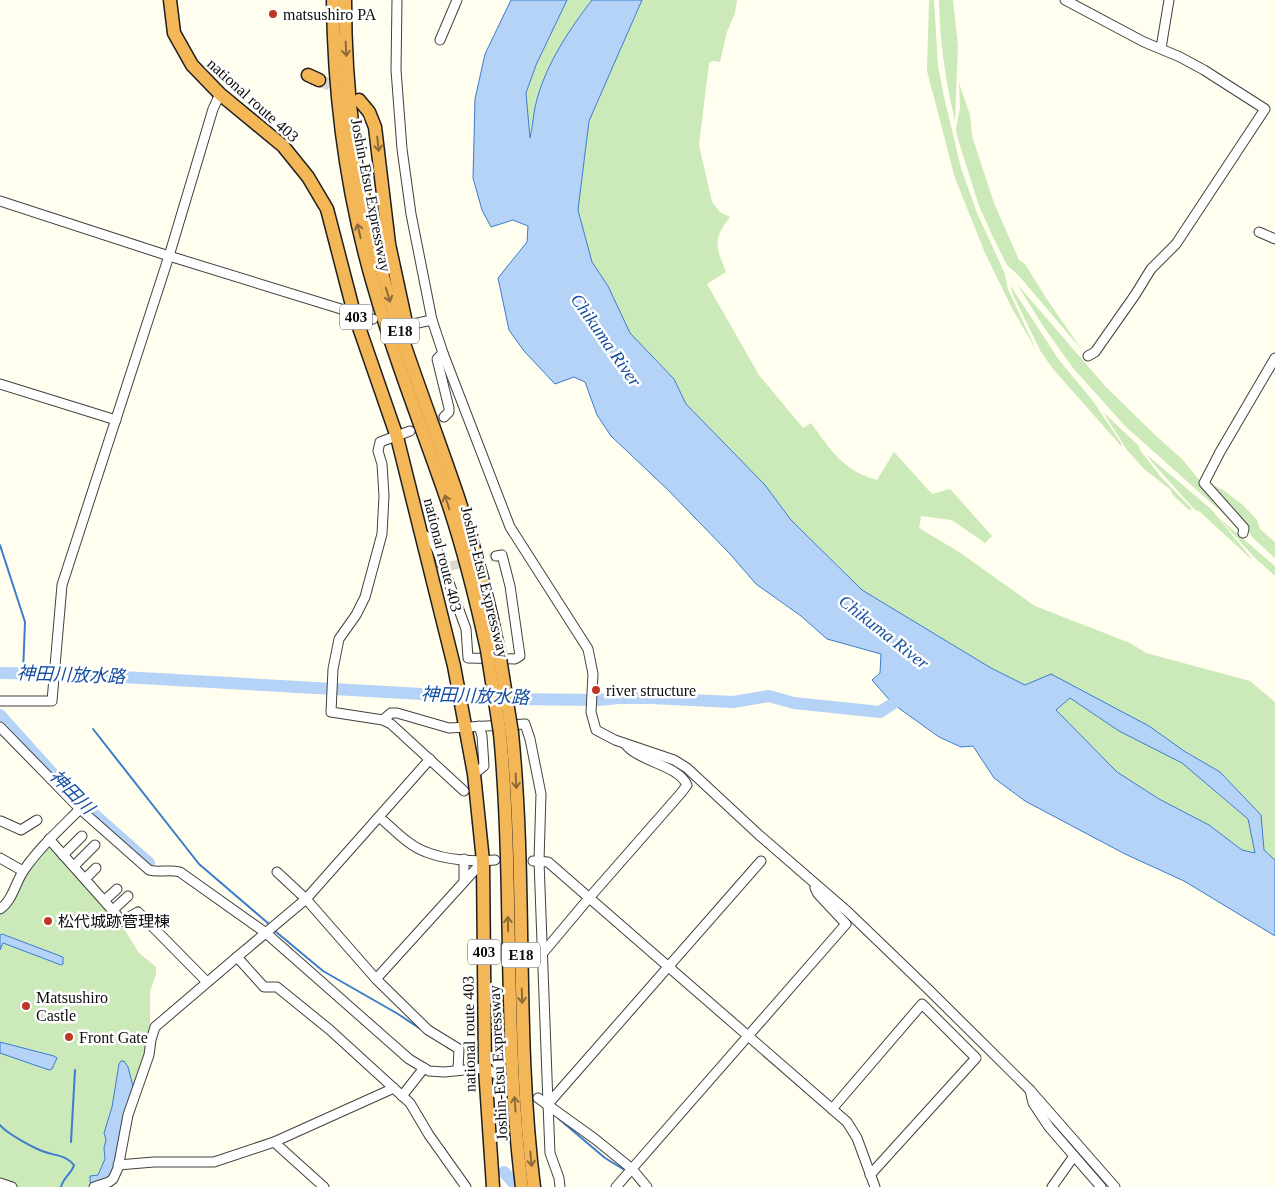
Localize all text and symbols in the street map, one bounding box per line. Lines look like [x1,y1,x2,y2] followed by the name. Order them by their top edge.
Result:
[283,6,377,23] place label: matsushiro PA
[267,8,279,20] marker: matsushiro PA
[341,40,351,56] one-way arrow
[204,55,302,145] street label: national route 403
[347,117,394,273] street label: Joshin-Etsu Expressway
[373,136,383,152] one-way arrow
[354,224,363,240] one-way arrow
[384,286,394,302] one-way arrow
[567,290,646,391] water label: Chikuma River
[340,304,372,330] road number: 403
[381,318,419,344] road number: E18
[442,495,451,510] one-way arrow
[421,496,465,614] street label: national route 403
[457,504,512,660] street label: Joshin-Etsu Expressway
[835,591,934,674] water label: Chikuma River
[17,663,127,687] water label: 神田川放水路
[606,682,696,699] place label: river structure
[421,684,531,708] water label: 神田川放水路
[590,684,602,696] marker: river structure
[46,766,100,820] water label: 神田川
[511,773,520,789] one-way arrow
[58,913,170,930] place label: 松代城跡管理棟
[42,915,54,927] marker: 松代城跡管理棟
[503,916,513,932] one-way arrow
[468,940,500,964] road number: 403
[502,942,540,968] road number: E18
[459,976,479,1092] street label: national route 403
[485,985,512,1141] street label: Joshin-Etsu Expressway
[517,988,527,1004] one-way arrow
[36,989,108,1024] place label: Matsushiro Castle
[20,1000,32,1012] marker: Matsushiro Castle
[79,1029,148,1046] place label: Front Gate
[63,1031,75,1043] marker: Front Gate
[510,1096,519,1112] one-way arrow
[526,1150,536,1166] one-way arrow

